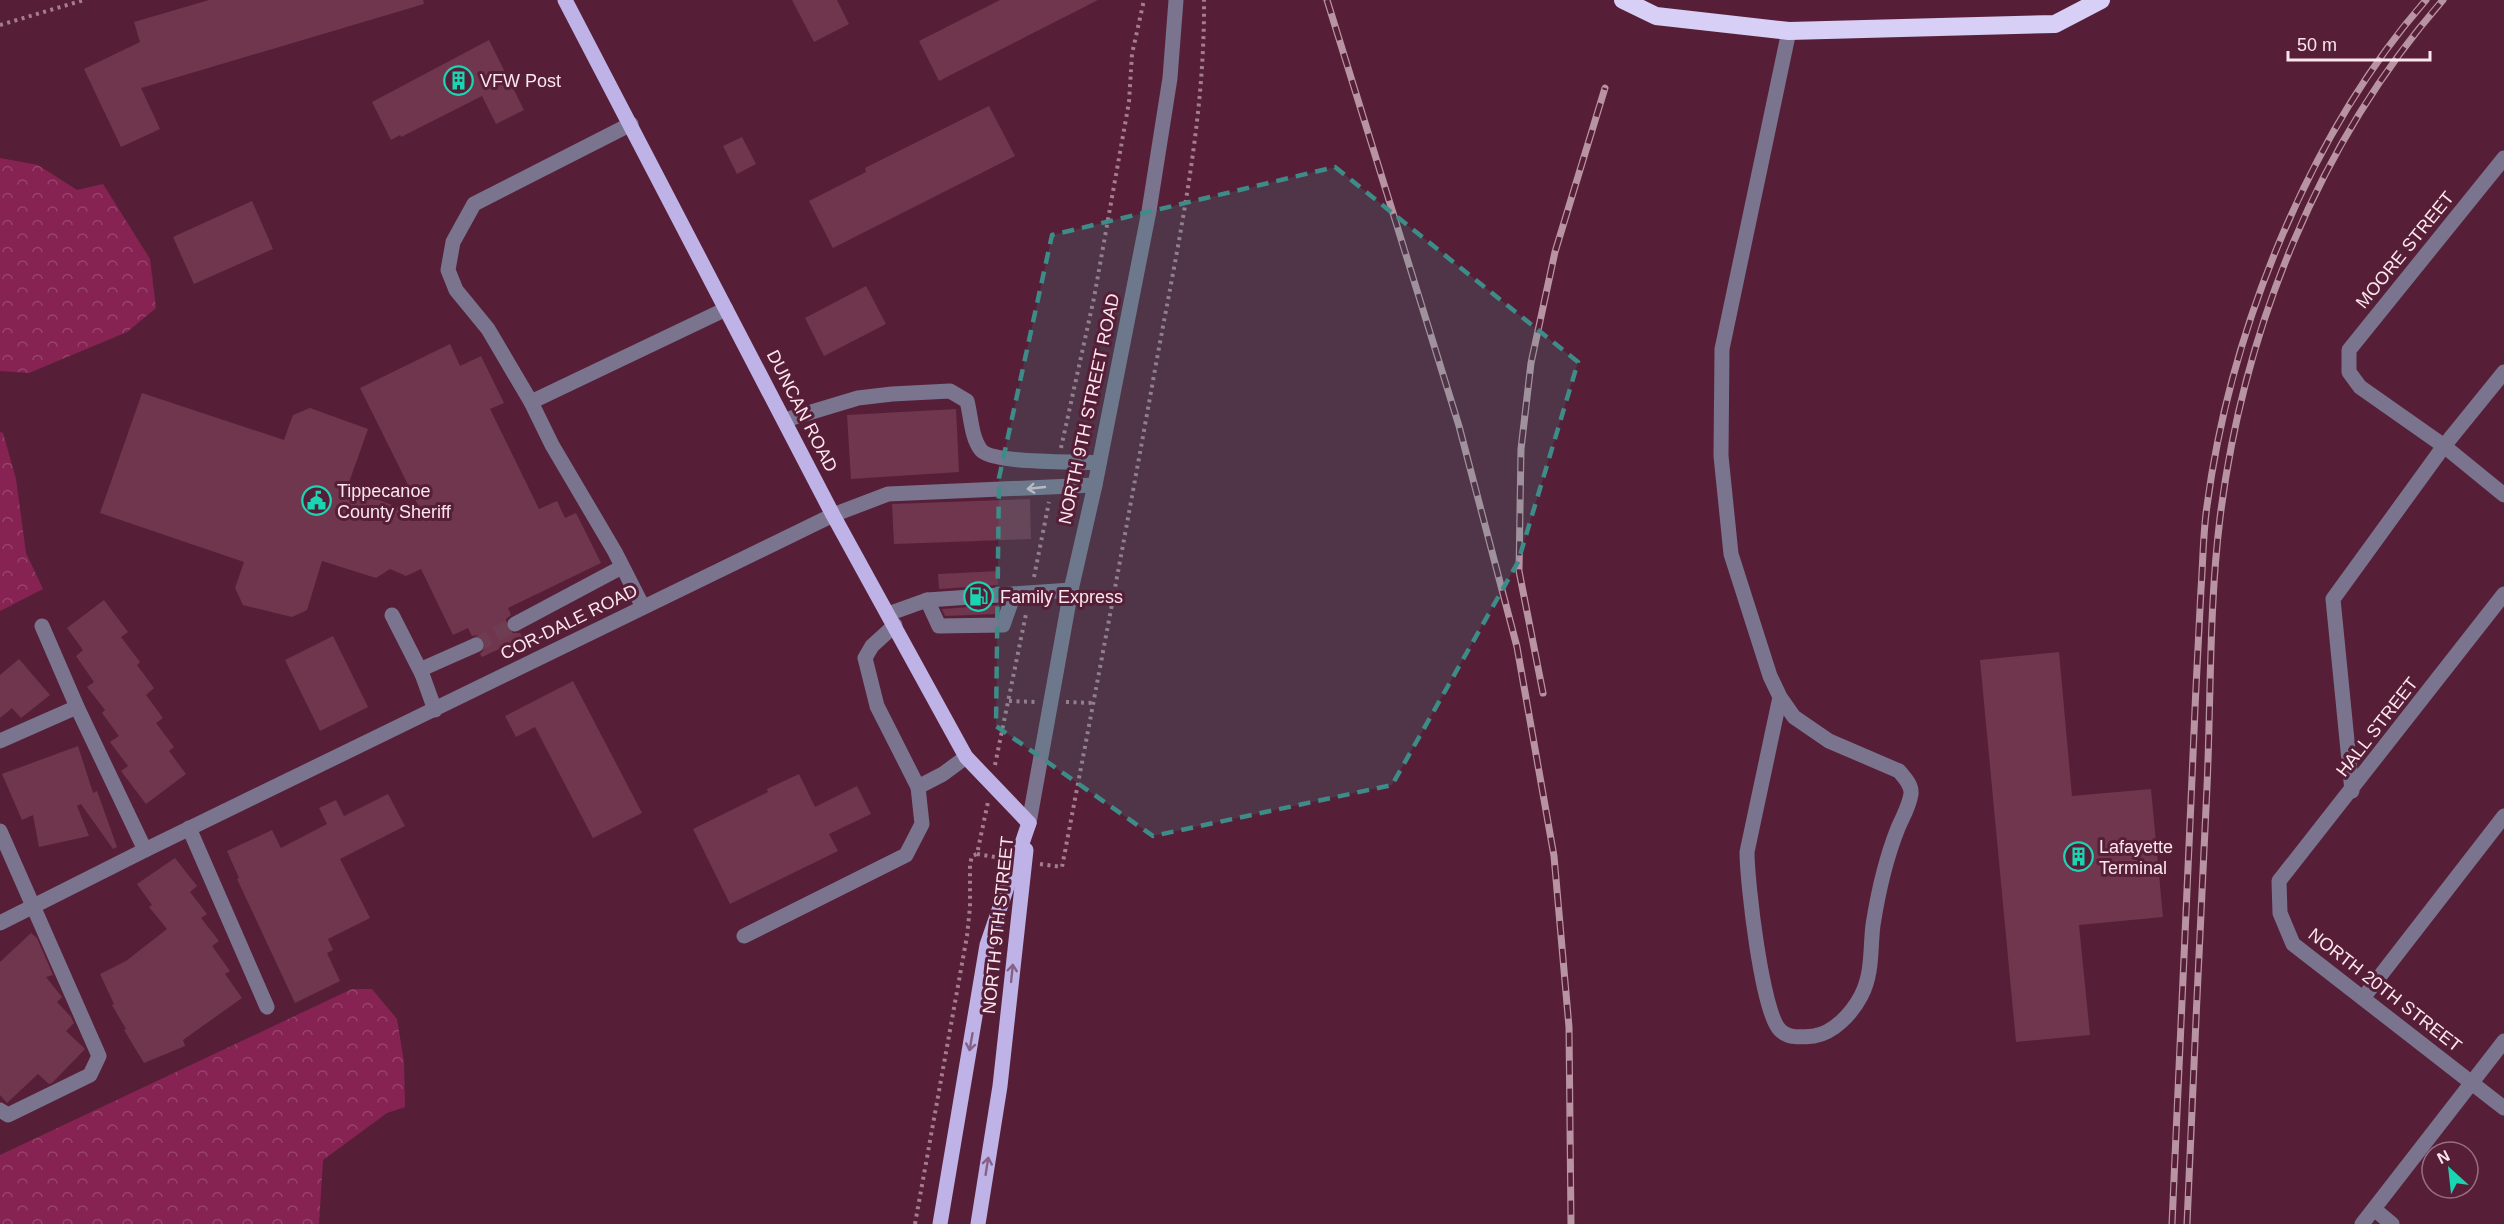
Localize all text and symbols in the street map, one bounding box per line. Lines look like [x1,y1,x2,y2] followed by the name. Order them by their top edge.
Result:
[2288,24,2430,62] scale bar
[2297,35,2337,55] text: 50 m
[443,65,475,97] building icon: VFW Post
[480,71,561,91] place label: VFW Post
[2352,188,2458,312] street label: MOORE STREET
[1055,292,1123,526] street label: NORTH 9TH STREET ROAD
[763,347,841,475] street label: DUNCAN ROAD
[337,481,452,522] place label: Tippecanoe County Sheriff
[1027,483,1047,494] one-way arrow
[300,485,332,517] public building icon: Tippecanoe County Sheriff
[497,580,641,664] street label: COR-DALE ROAD
[963,581,995,613] fuel station icon: Family Express
[1000,587,1123,607] place label: Family Express
[2332,673,2422,781] street label: HALL STREET
[979,835,1017,1015] street label: NORTH 9TH STREET
[2099,837,2173,878] place label: Lafayette Terminal
[2062,841,2094,873] building icon: Lafayette Terminal
[2304,924,2466,1056] street label: NORTH 20TH STREET
[1007,964,1018,983] one-way arrow
[965,1031,976,1051] one-way arrow
[2420,1140,2480,1200] north arrow
[2434,1147,2452,1167] text: N
[982,1157,993,1177] one-way arrow

